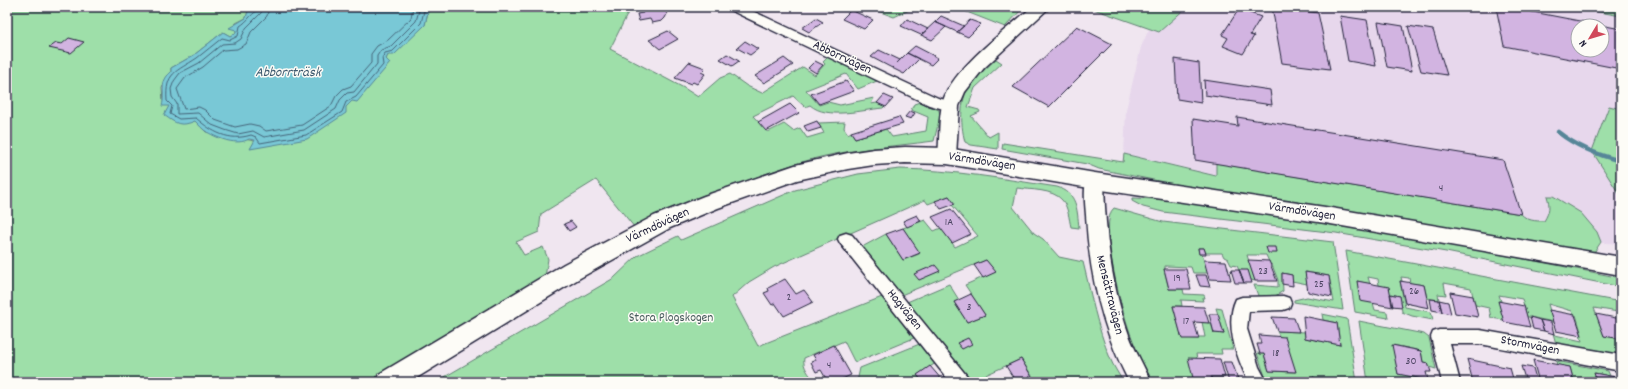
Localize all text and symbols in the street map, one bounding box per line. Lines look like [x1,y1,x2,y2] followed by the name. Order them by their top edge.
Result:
[1570,18,1610,58] north arrow
[1575,35,1592,50] text: N
[809,36,875,80] street label: Abborrvägen
[255,63,322,83] water label: Abborrträsk
[947,147,1017,177] street label: Värmdövägen
[1439,181,1443,197] house number: 4
[1267,197,1337,227] street label: Värmdövägen
[623,203,693,249] street label: Värmdövägen
[945,215,953,231] house number: 1A
[1090,253,1128,337] street label: Mensättravägen
[1258,264,1268,280] house number: 23
[1173,271,1181,287] house number: 19
[1314,277,1324,293] house number: 25
[1409,284,1419,300] house number: 26
[882,285,926,335] street label: Hagvägen
[787,290,792,306] house number: 2
[967,300,972,316] house number: 3
[629,309,713,328] park label: Stora Plogskogen
[1183,314,1189,330] house number: 17
[1499,331,1561,361] street label: Stormvägen
[1273,346,1279,362] house number: 18
[1406,354,1416,370] house number: 30
[827,358,831,374] house number: 4

